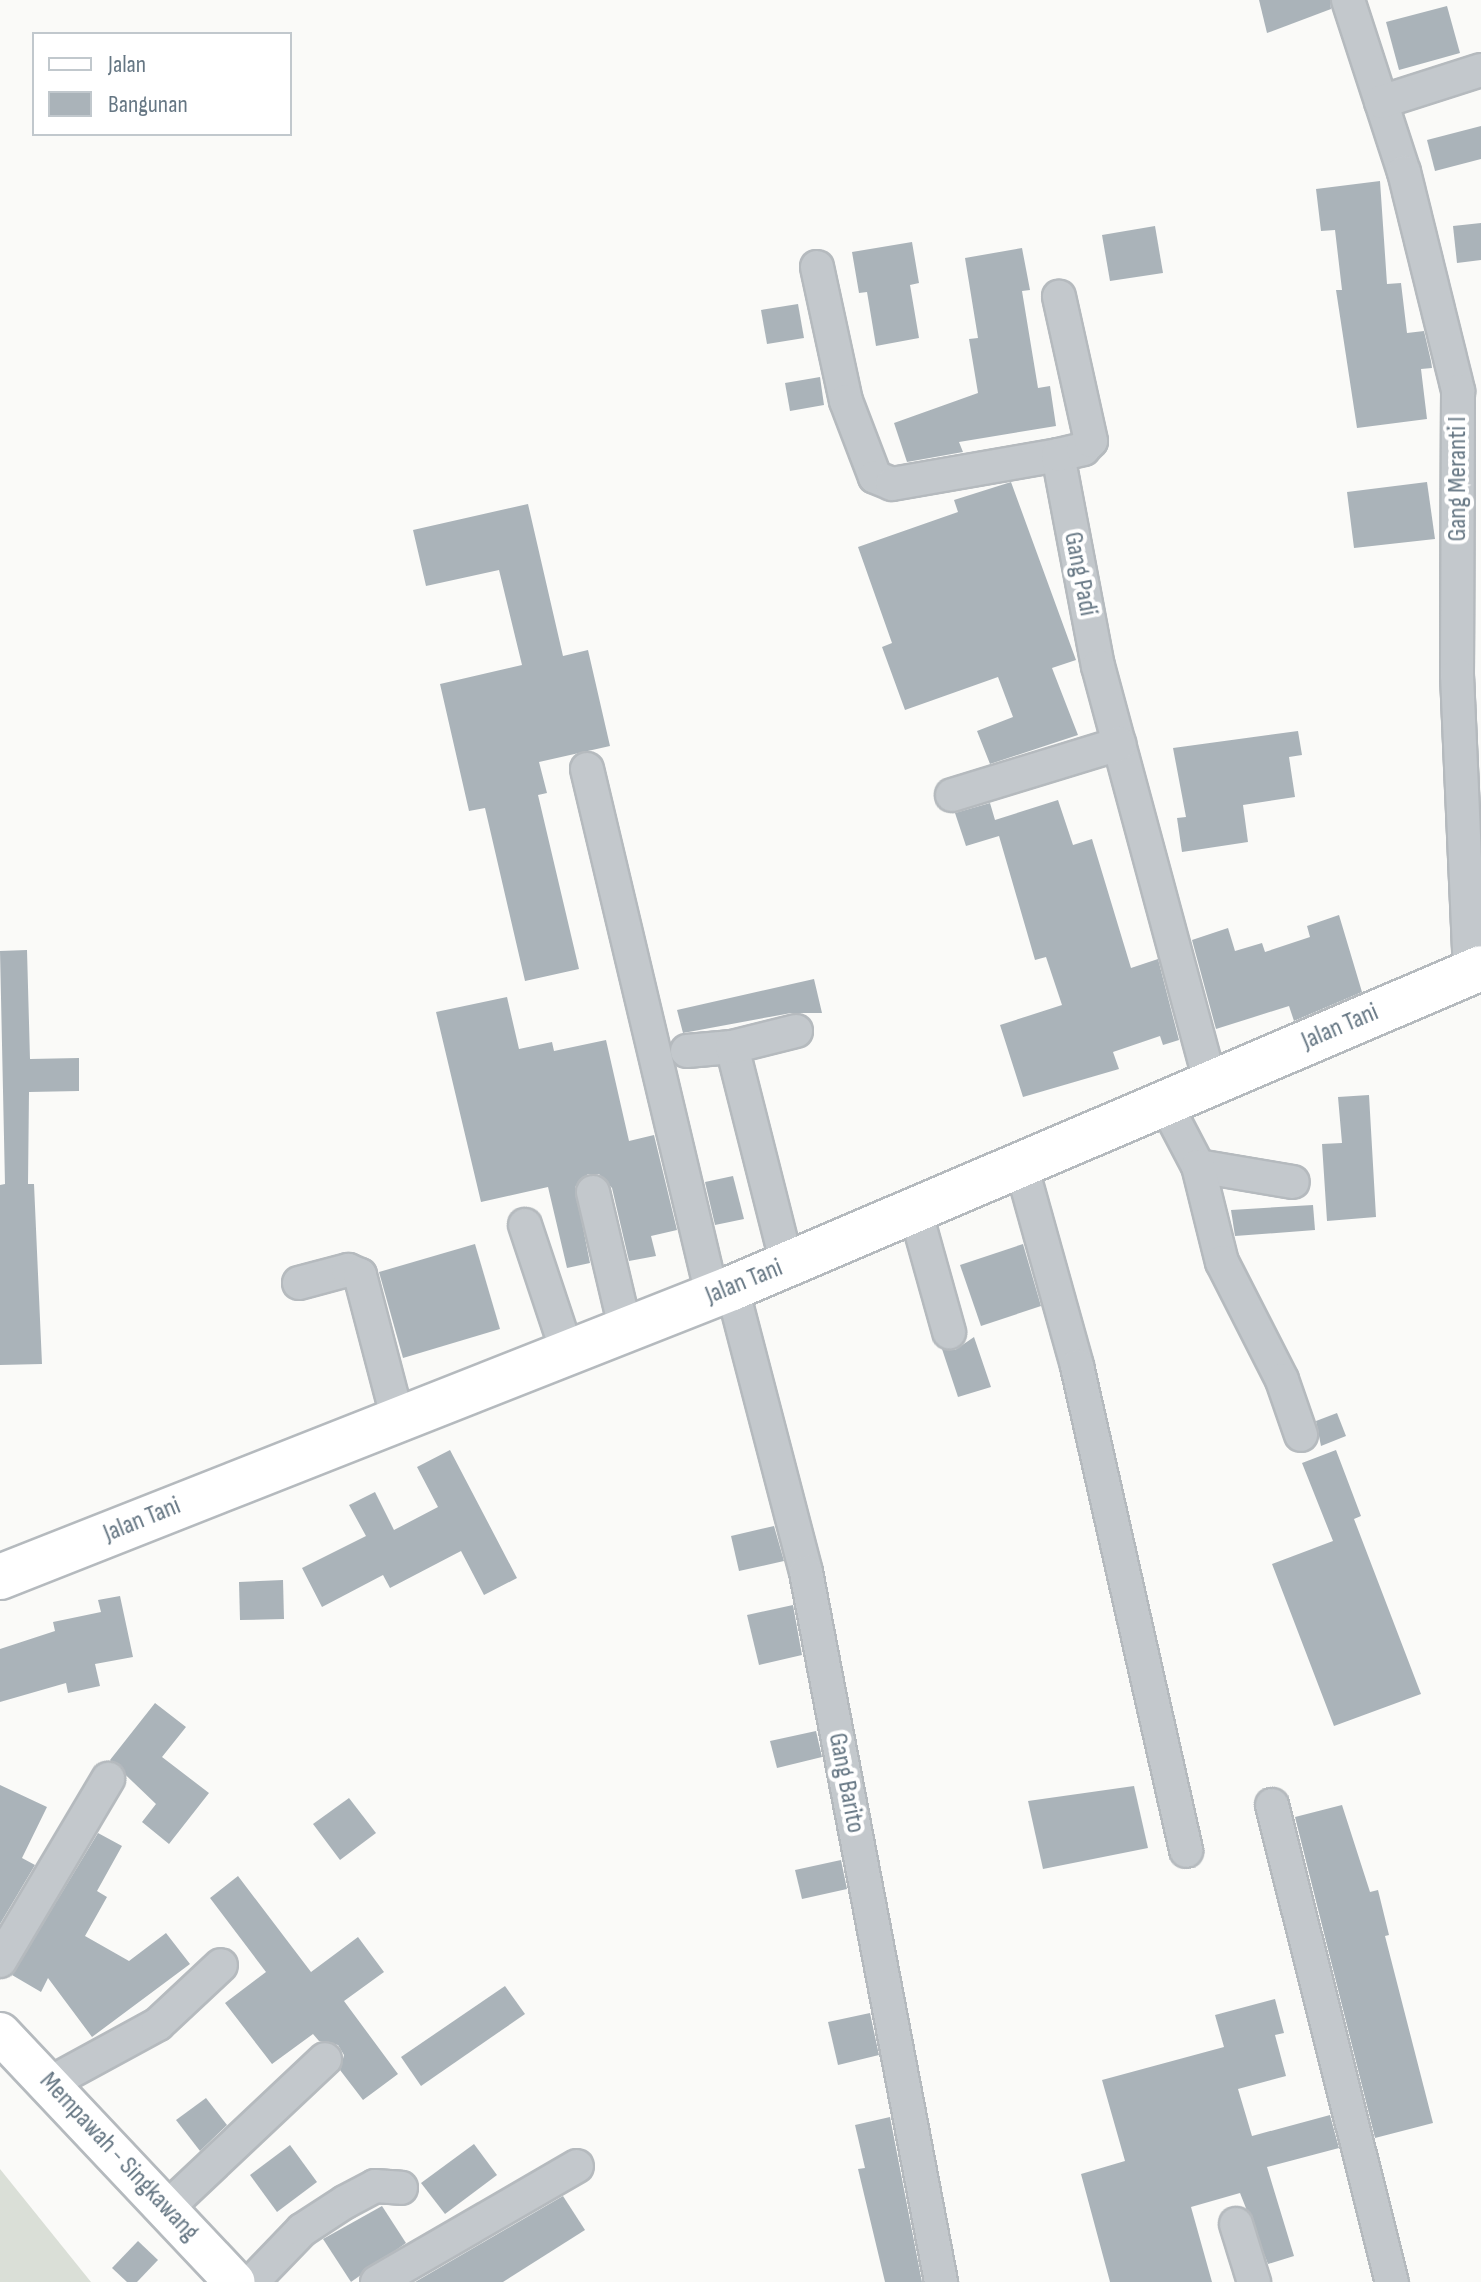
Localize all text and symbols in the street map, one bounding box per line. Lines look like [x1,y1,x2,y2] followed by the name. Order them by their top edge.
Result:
[32,32,292,136] legend
[108,50,146,79] text: Jalan
[108,90,188,119] text: Bangunan
[1442,417,1474,541] street label: Gang Meranti I
[1057,529,1103,619] street label: Gang Padi
[1297,997,1383,1057] street label: Jalan Tani
[701,1253,787,1311] street label: Jalan Tani
[99,1491,185,1549] street label: Jalan Tani
[821,1730,871,1836] street label: Gang Barito
[33,2066,205,2248] street label: Mempawah - Singkawang

